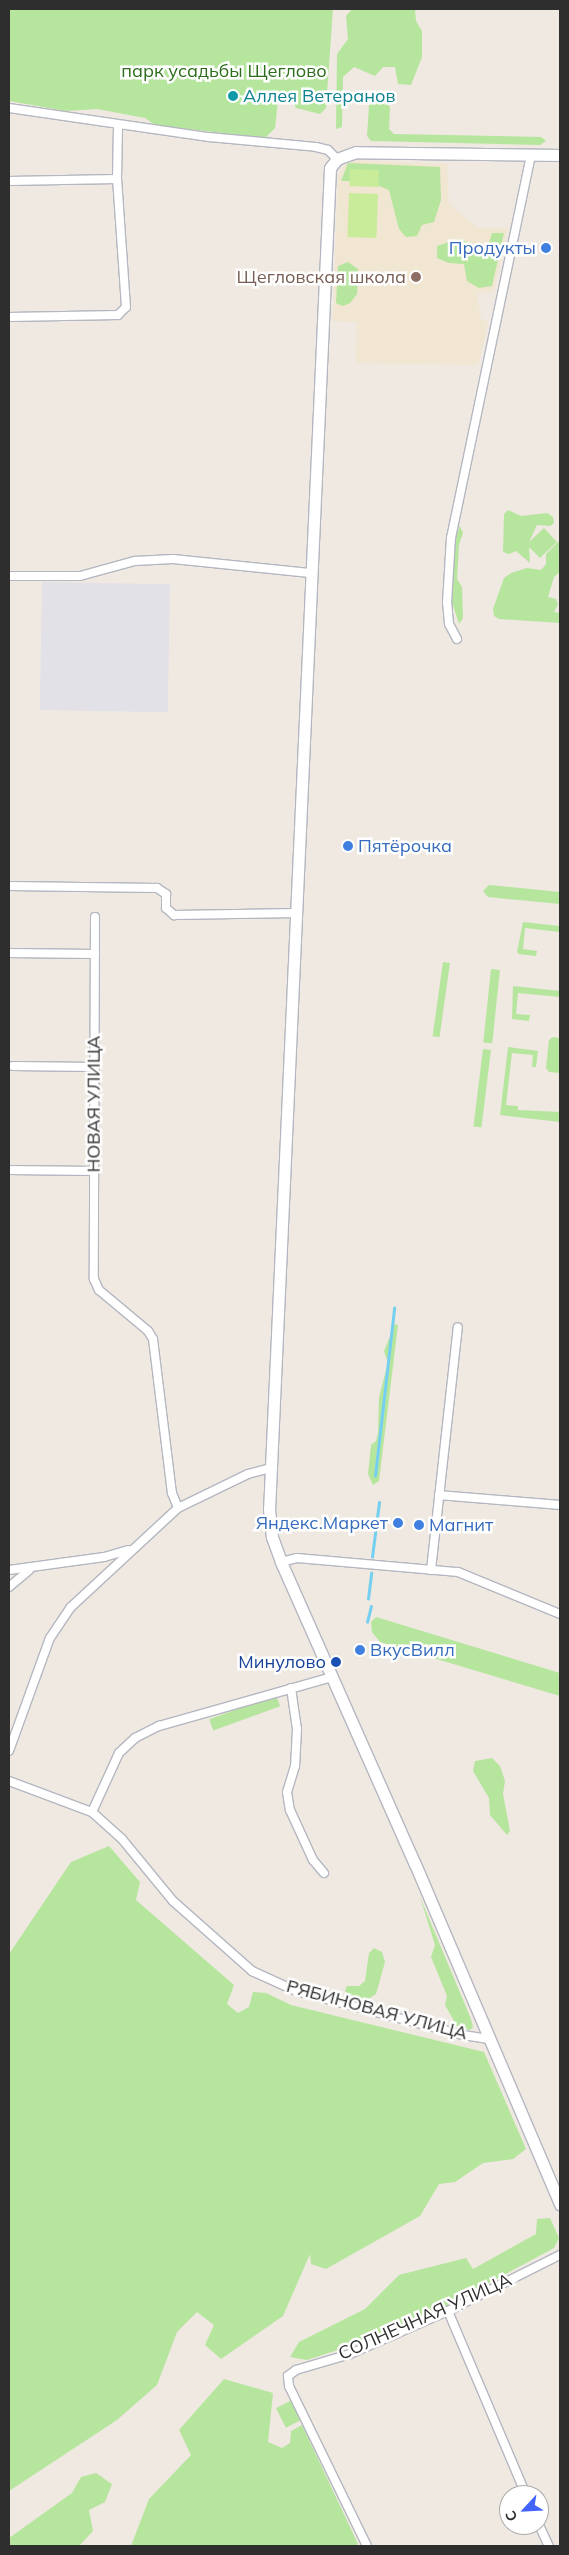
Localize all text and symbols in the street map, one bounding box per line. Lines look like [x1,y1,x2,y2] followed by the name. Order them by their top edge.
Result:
[121,60,327,82] park label: парк усадьбы Щеглово
[243,85,395,107] place label: Аллея Ветеранов
[227,90,239,102] marker: Аллея Ветеранов
[449,237,536,259] place label: Продукты
[540,242,552,254] marker: Продукты
[237,266,406,288] place label: Щегловская школа
[410,271,422,283] marker: Щегловская школа
[358,835,452,857] place label: Пятёрочка
[342,840,354,852] marker: Пятёрочка
[83,1036,105,1172] street label: НОВАЯ УЛИЦА
[256,1512,388,1534] place label: Яндекс.Маркет
[429,1514,493,1536] place label: Магнит
[392,1517,404,1529] marker: Яндекс.Маркет
[413,1519,425,1531] marker: Магнит
[370,1639,455,1661] place label: ВкусВилл
[354,1644,366,1656] marker: ВкусВилл
[238,1651,326,1673] place label: Минулово
[330,1656,342,1668] marker: Минулово
[284,1975,470,2045] street label: РЯБИНОВАЯ УЛИЦА
[335,2269,515,2365] street label: СОЛНЕЧНАЯ УЛИЦА
[499,2485,549,2535] north arrow
[501,2508,521,2524] text: С

